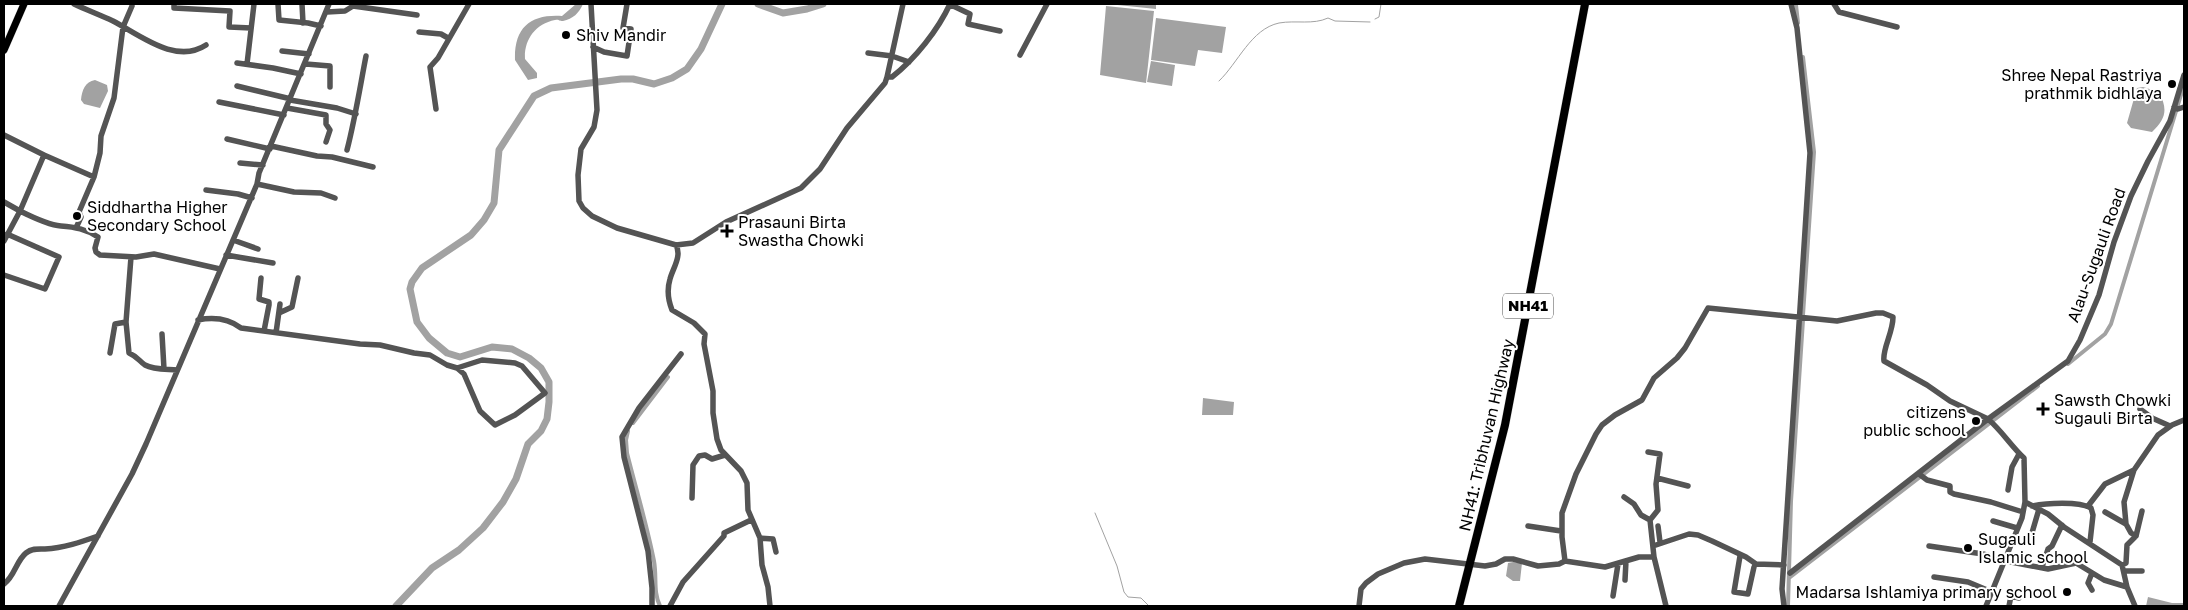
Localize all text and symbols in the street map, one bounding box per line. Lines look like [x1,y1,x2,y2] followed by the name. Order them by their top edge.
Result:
[576,25,666,45] place label: Shiv Mandir
[560,29,572,41] marker: Shiv Mandir
[2001,65,2162,103] place label: Shree Nepal Rastriya prathmik bidhlaya
[2166,78,2178,90] marker: Shree Nepal Rastriya prathmik bidhlaya
[2062,185,2130,325] street label: Alau-Sugauli Road
[87,197,228,235] place label: Siddhartha Higher Secondary School
[71,210,83,222] marker: Siddhartha Higher Secondary School
[738,212,864,250] place label: Prasauni Birta Swastha Chowki
[720,224,734,238] marker: Prasauni Birta Swastha Chowki
[1503,294,1553,318] road number: NH41
[1454,337,1518,533] street label: NH41: Tribhuvan Highway
[2054,390,2171,428] place label: Sawsth Chowki Sugauli Birta
[1863,402,1966,440] place label: citizens public school
[2036,402,2050,416] marker: Sawsth Chowki Sugauli Birta
[1970,415,1982,427] marker: citizens public school
[1978,529,2088,567] place label: Sugauli Islamic school
[1962,542,1974,554] marker: Sugauli Islamic school
[1795,582,2057,602] place label: Madarsa Ishlamiya primary school
[2061,586,2073,598] marker: Madarsa Ishlamiya primary school

